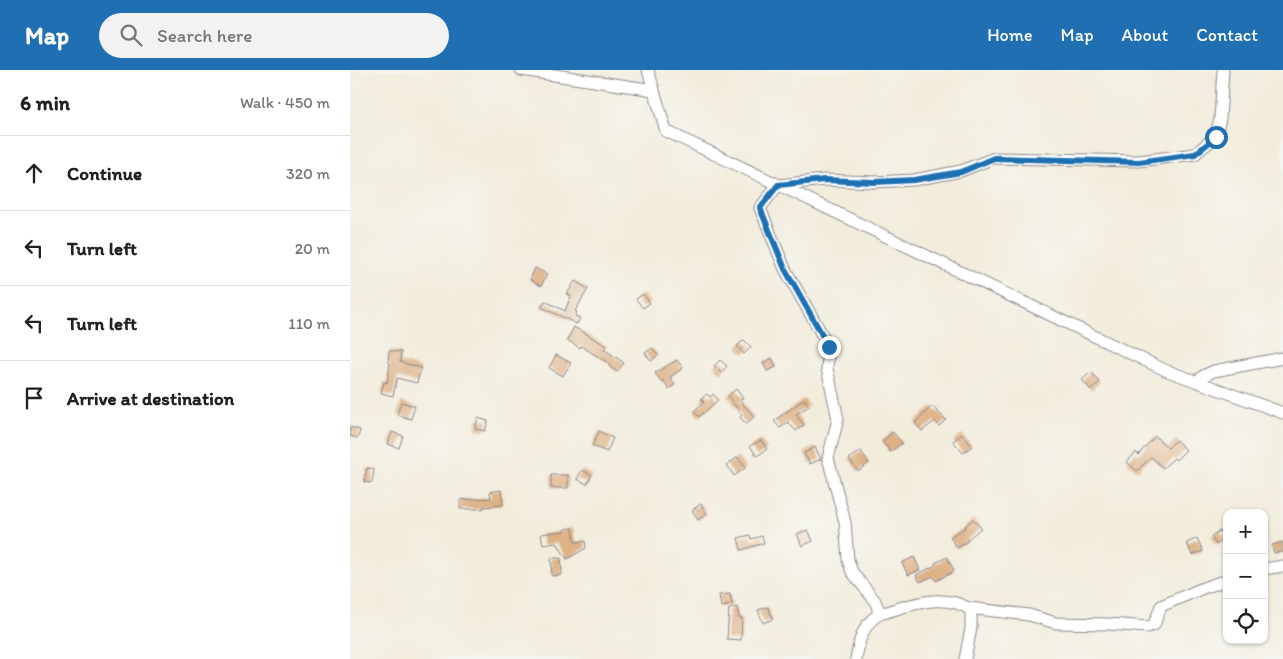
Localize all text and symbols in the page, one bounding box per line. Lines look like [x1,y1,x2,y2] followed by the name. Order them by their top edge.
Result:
[99,13,449,58] search box
[25,21,69,50] text: Map
[117,21,145,49] icon: search
[157,24,252,47] text: Search here
[987,24,1033,46] text: Home
[1061,24,1094,46] text: Map
[1122,24,1168,46] text: About
[1196,24,1258,46] text: Contact
[20,90,70,115] text: 6 min
[240,93,330,112] text: Walk · 450 m
[1205,126,1228,149] route start
[20,159,48,187] icon: ahead
[67,162,142,185] text: Continue
[286,164,330,183] text: 320 m
[20,234,48,262] icon: left
[67,237,137,260] text: Turn left
[295,239,330,258] text: 20 m
[20,309,48,337] icon: left
[67,312,137,335] text: Turn left
[288,314,330,333] text: 110 m
[818,336,841,359] route end
[20,384,48,412] icon: arrive
[67,387,234,410] text: Arrive at destination
[1223,509,1268,644] map controls
[1223,509,1268,554] button: +
[1223,554,1268,599] button: −
[1223,599,1268,644] button: locate

